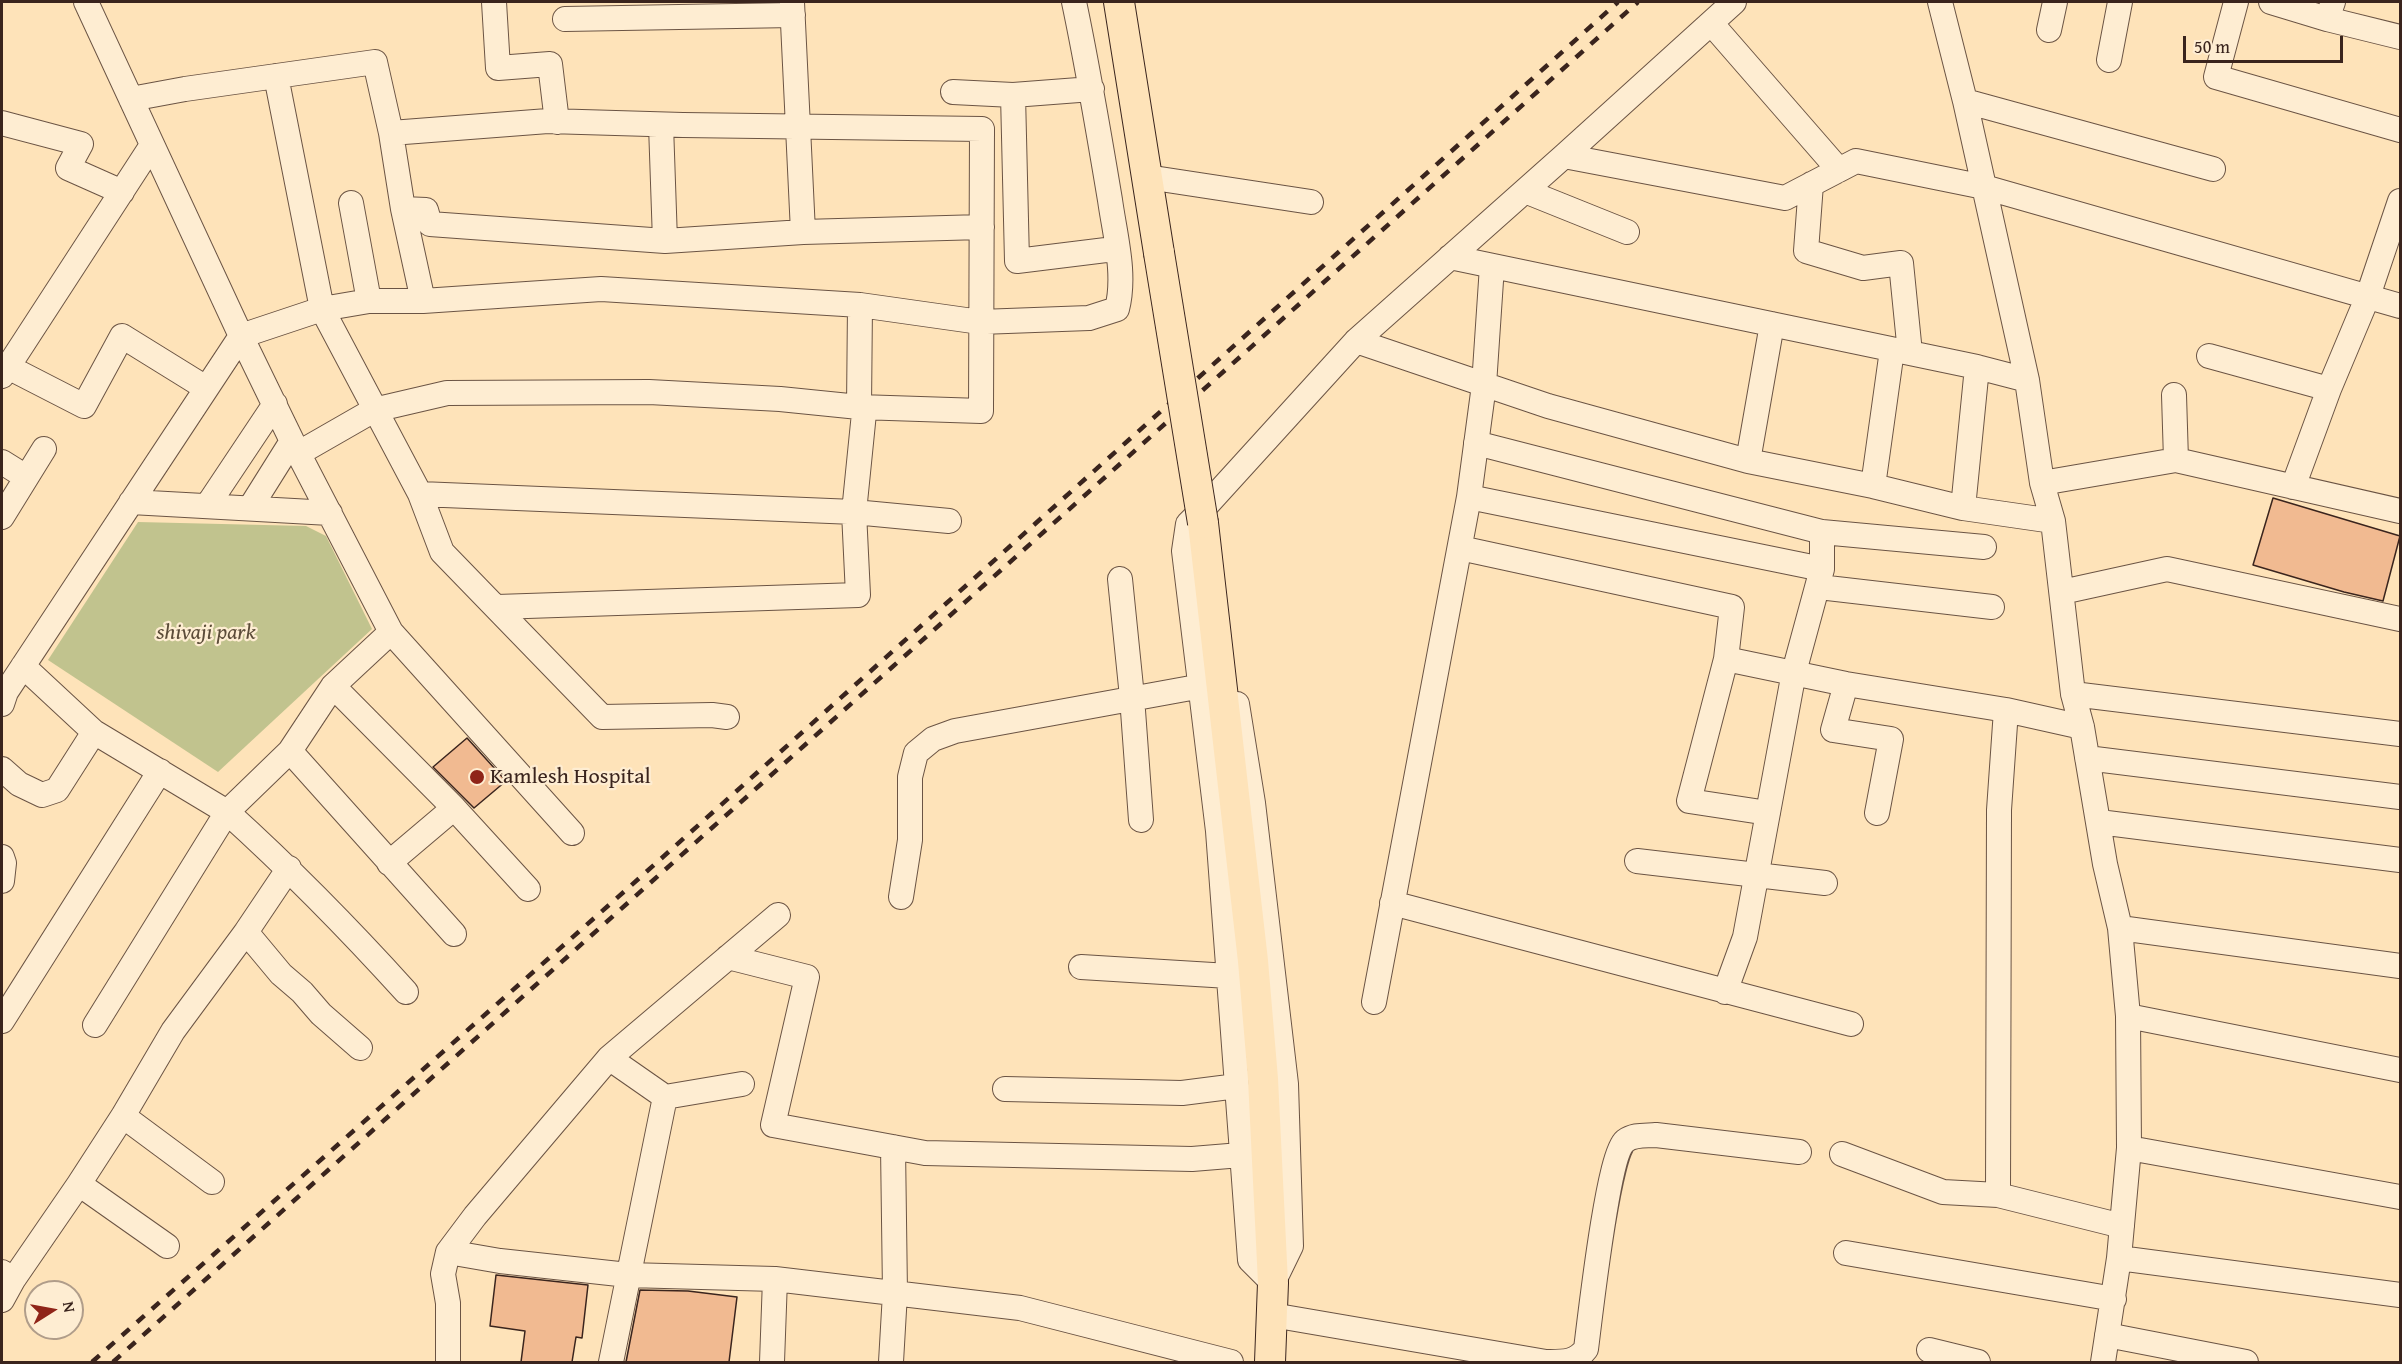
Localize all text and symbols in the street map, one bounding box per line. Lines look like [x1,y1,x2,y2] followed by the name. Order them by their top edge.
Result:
[2186,24,2346,62] scale bar
[2194,33,2230,60] text: 50 m
[156,620,256,646] park label: shivaji park
[490,764,651,790] place label: Kamlesh Hospital
[468,768,486,786] marker: Kamlesh Hospital
[24,1280,84,1340] north arrow
[57,1299,83,1314] text: N

